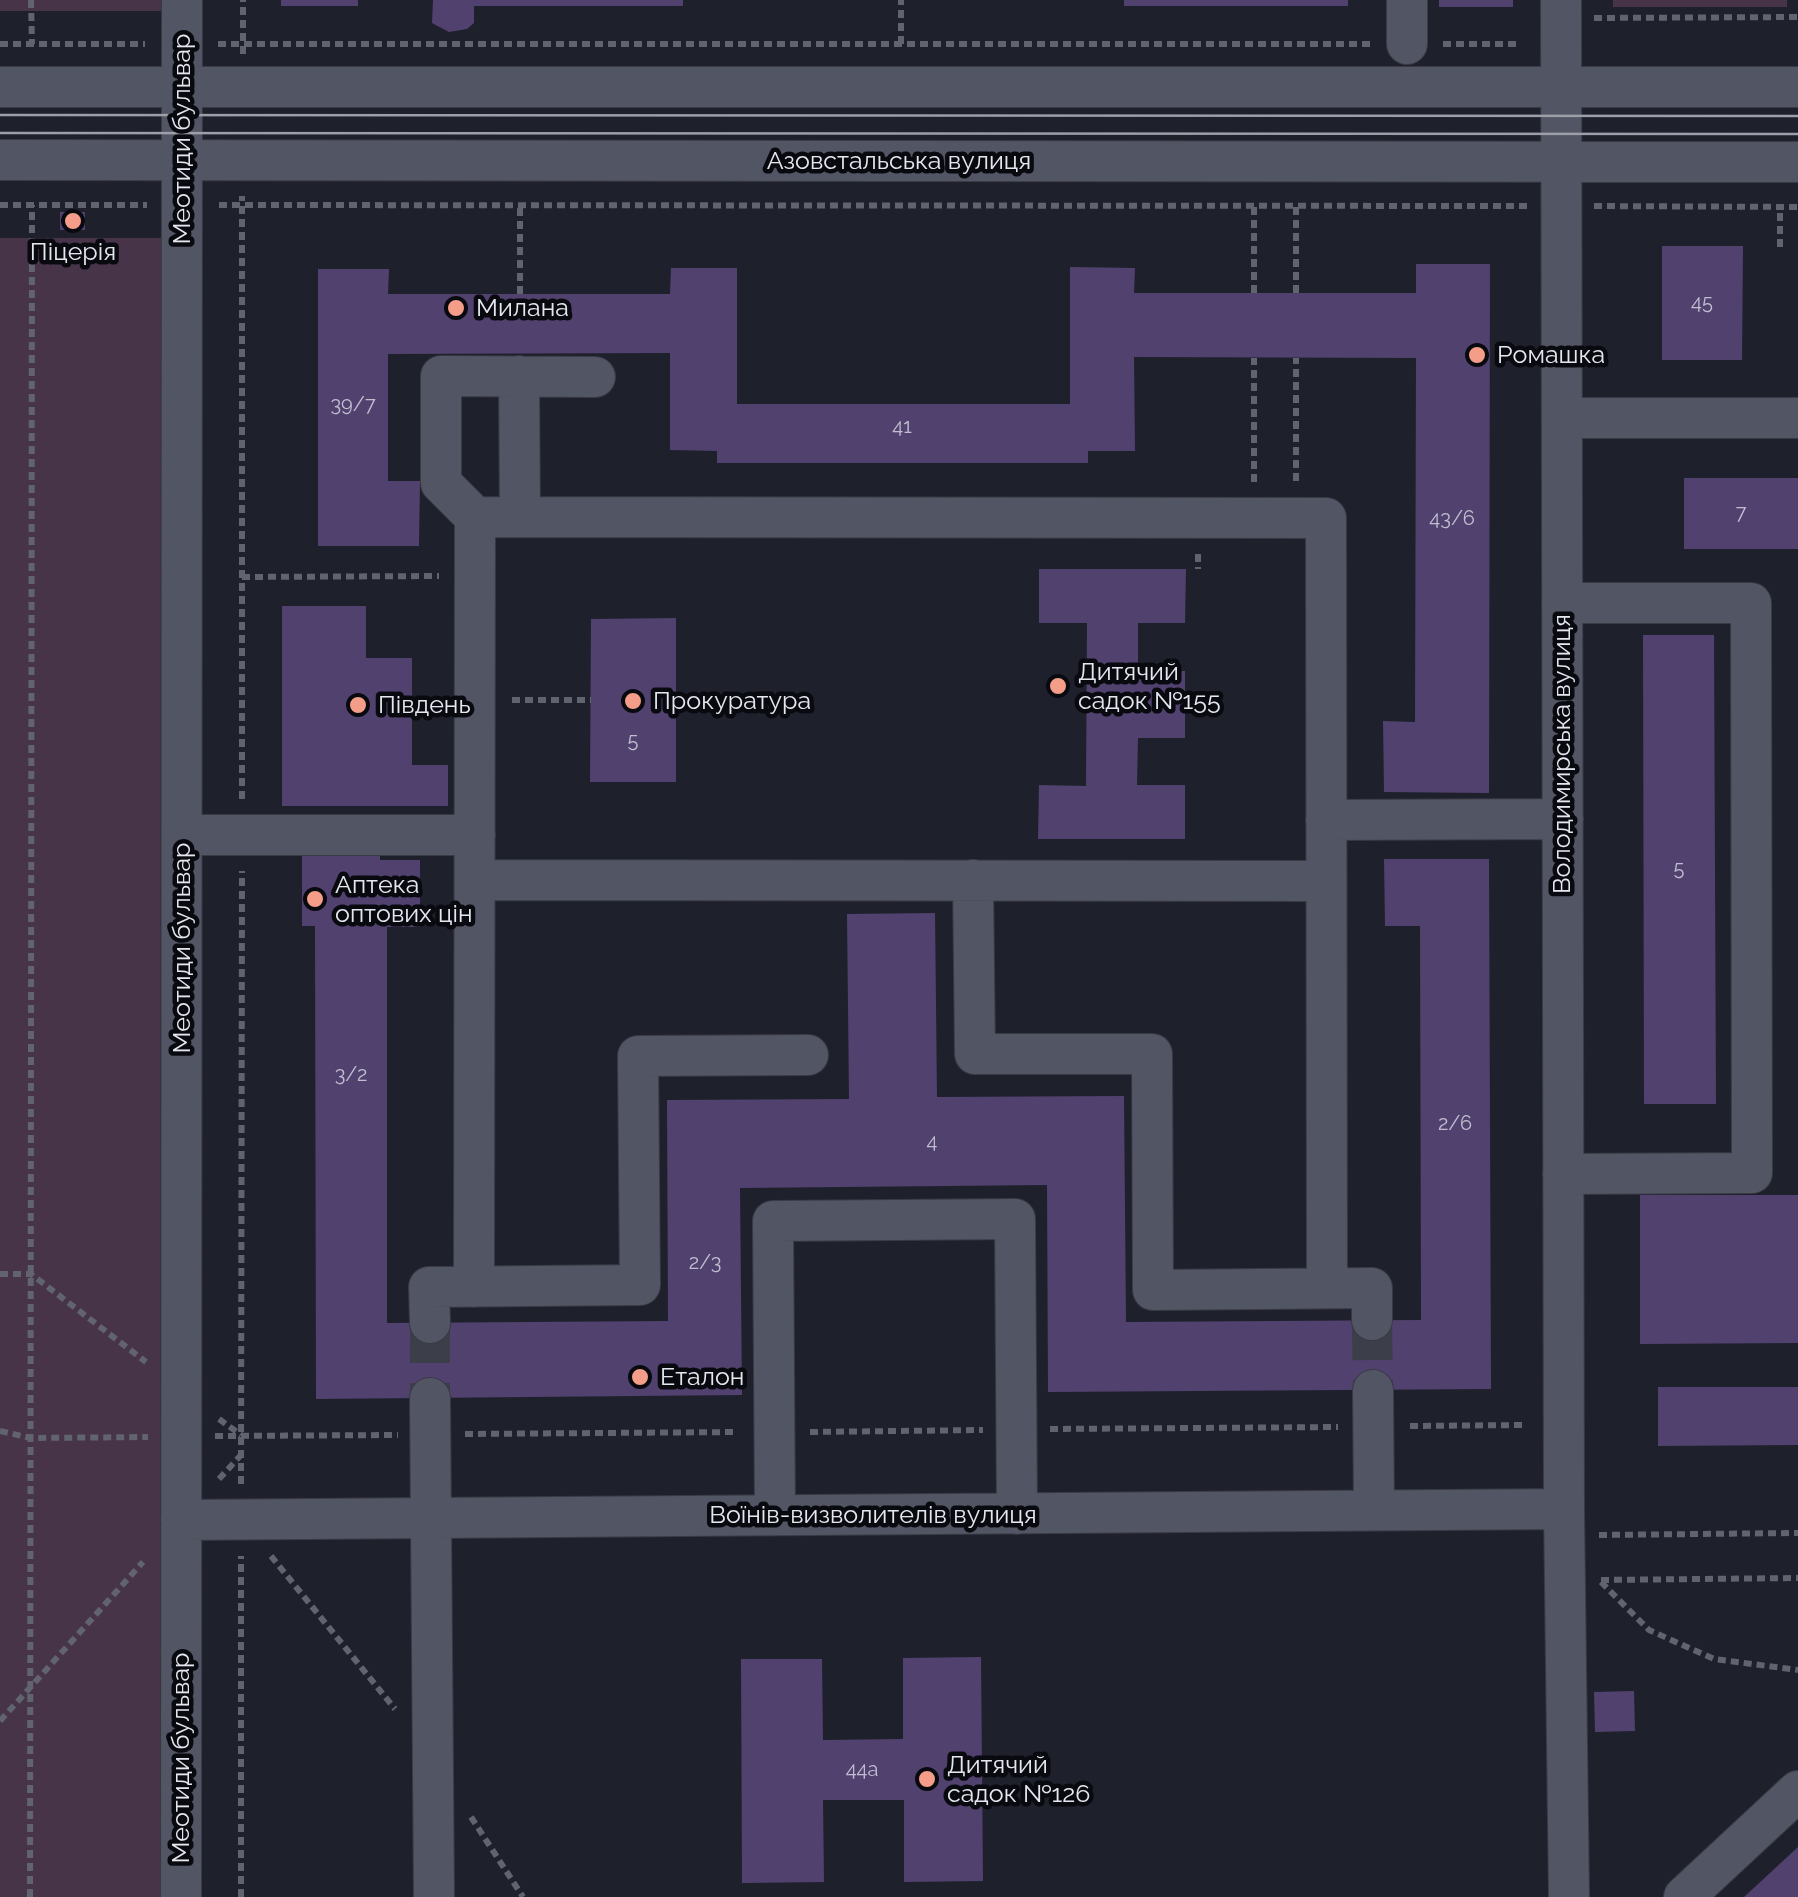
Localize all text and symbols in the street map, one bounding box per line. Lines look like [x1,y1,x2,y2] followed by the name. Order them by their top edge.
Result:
[167,34,197,244] street label: Меотиди бульвар
[767,146,1031,176] street label: Азовстальська вулиця
[62,210,84,232] marker: Піцерія
[30,237,116,267] place label: Піцерія
[1691,291,1713,315] house number: 45
[476,293,569,323] place label: Милана
[445,297,467,319] marker: Милана
[1497,340,1605,370] place label: Ромашка
[1466,344,1488,366] marker: Ромашка
[330,393,376,417] house number: 39/7
[892,415,912,439] house number: 41
[1736,501,1746,525] house number: 7
[1429,507,1475,531] house number: 43/6
[1547,614,1577,894] street label: Володимирська вулиця
[1078,657,1221,716] place label: Дитячий садок №155
[1047,675,1069,697] marker: Дитячий садок №155
[653,686,811,716] place label: Прокуратура
[378,690,471,720] place label: Південь
[622,690,644,712] marker: Прокуратура
[347,694,369,716] marker: Південь
[628,729,638,753] house number: 5
[167,843,197,1053] street label: Меотиди бульвар
[1674,857,1684,881] house number: 5
[335,870,473,929] place label: Аптека оптових цін
[304,888,326,910] marker: Аптека оптових цін
[335,1063,367,1087] house number: 3/2
[1438,1112,1472,1136] house number: 2/6
[927,1130,937,1154] house number: 4
[689,1251,721,1275] house number: 2/3
[660,1362,744,1392] place label: Еталон
[629,1366,651,1388] marker: Еталон
[709,1500,1037,1530] street label: Воїнів-визволителів вулиця
[166,1653,196,1863] street label: Меотиди бульвар
[947,1750,1090,1809] place label: Дитячий садок №126
[846,1758,878,1782] house number: 44а
[916,1768,938,1790] marker: Дитячий садок №126

